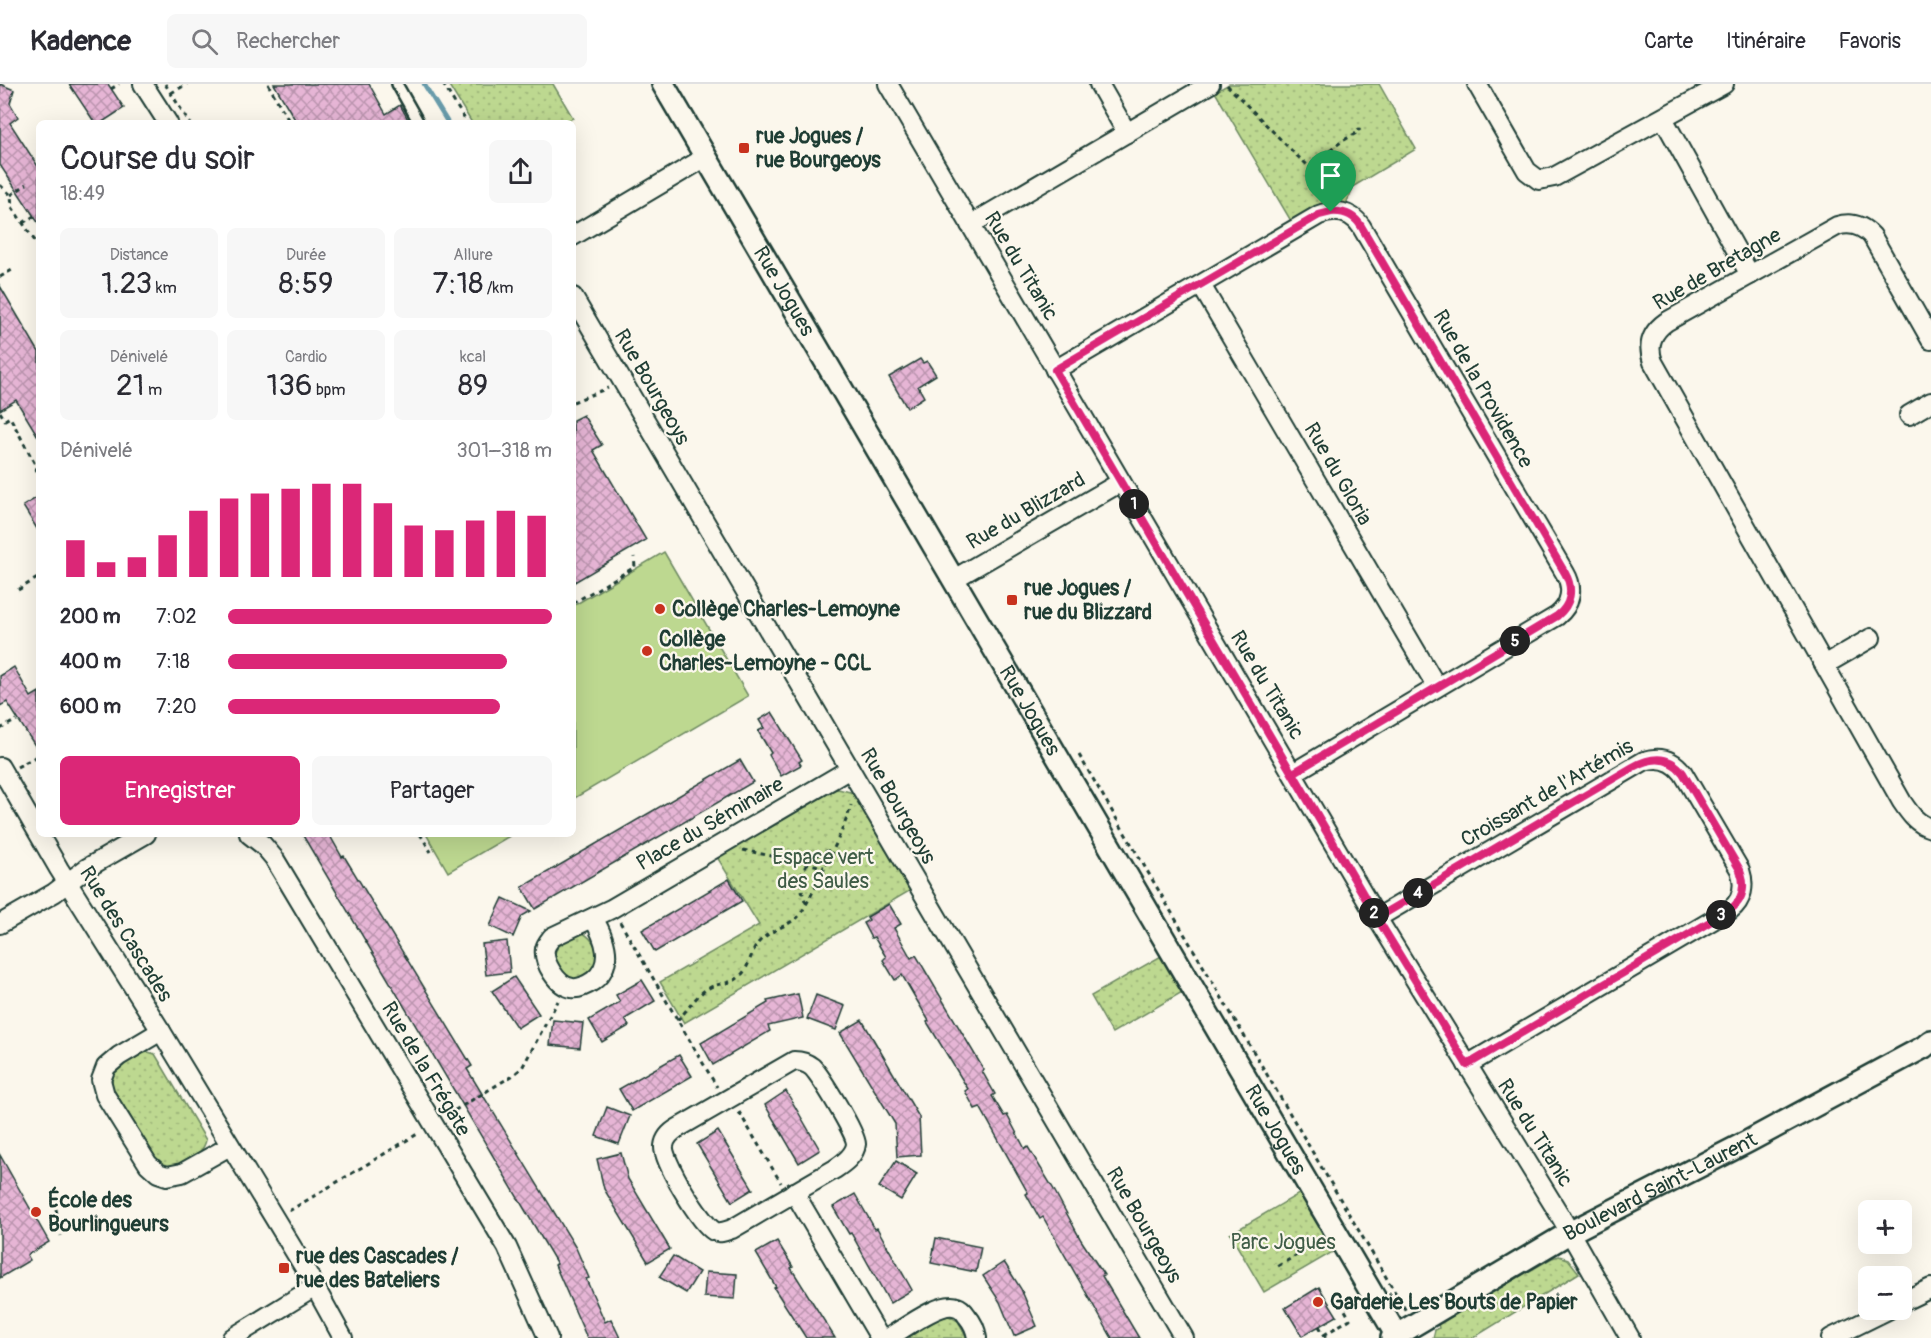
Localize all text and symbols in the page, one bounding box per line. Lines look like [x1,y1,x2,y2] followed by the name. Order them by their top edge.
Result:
[167,14,587,68] search box
[30,24,131,59] text: Kadence
[188,25,221,58] icon: search
[236,27,340,55] text: Rechercher
[1644,28,1693,55] text: Carte
[1726,28,1806,55] text: Itinéraire
[1839,28,1901,55] text: Favoris
[756,123,881,174] place label: rue Jogues / rue Bourgeoys
[60,138,255,179] text: Course du soir
[489,140,552,203] button: share
[737,141,751,155] marker: rue Jogues / rue Bourgeoys
[1305,150,1356,212] pin
[1314,159,1347,192] icon: arrive
[60,181,105,206] text: 18:49
[978,207,1064,325] street label: Rue du Titanic
[1648,221,1786,317] street label: Rue de Bretagne
[747,241,822,342] street label: Rue Jogues
[110,245,168,265] text: Distance
[286,245,326,265] text: Durée
[453,245,493,265] text: Allure
[101,265,152,302] text: 1.23
[279,265,333,302] text: 8:59
[433,265,483,302] text: 7:18
[152,278,177,298] text: km
[483,278,513,298] text: /km
[1427,305,1540,474] street label: Rue de la Providence
[608,324,696,450] street label: Rue Bourgeoys
[110,347,168,367] text: Dénivelé
[285,347,327,367] text: Cardio
[460,347,486,367] text: kcal
[116,367,144,404] text: 21
[266,367,312,404] text: 136
[458,367,488,404] text: 89
[144,380,162,400] text: m
[312,380,346,400] text: bpm
[1298,418,1378,530] street label: Rue du Gloria
[60,438,133,463] text: Dénivelé
[456,438,552,463] text: 301–318 m
[962,466,1090,556] street label: Rue du Blizzard
[1119,489,1149,519] pin: 1
[1131,494,1137,514] text: 1
[1024,575,1152,626] place label: rue Jogues / rue du Blizzard
[1005,593,1019,607] marker: rue Jogues / rue du Blizzard
[672,596,900,623] place label: Collège Charles-Lemoyne
[653,602,667,616] marker: Collège Charles-Lemoyne
[60,604,121,629] text: 200 m
[156,604,197,629] text: 7:02
[659,626,872,677] place label: Collège Charles-Lemoyne - CCL
[1224,626,1310,744] street label: Rue du Titanic
[1500,626,1530,656] pin: 5
[1511,631,1519,651] text: 5
[640,644,654,658] marker: Collège Charles-Lemoyne - CCL
[60,649,121,674] text: 400 m
[156,649,190,674] text: 7:18
[993,660,1067,761] street label: Rue Jogues
[60,694,121,719] text: 600 m
[156,694,197,719] text: 7:20
[1456,732,1639,853] street label: Croissant de l'Artémis
[854,743,942,869] street label: Rue Bourgeoys
[60,756,300,825] button: Enregistrer
[312,756,552,825] button: Partager
[631,771,789,877] street label: Place du Séminaire
[772,844,874,895] park label: Espace vert des Saules
[73,861,179,1007] street label: Rue des Cascades
[1403,878,1433,908] pin: 4
[1413,883,1423,903] text: 4
[1359,898,1389,928] pin: 2
[1706,900,1736,930] pin: 3
[1370,903,1378,923] text: 2
[1717,905,1725,925] text: 3
[375,997,477,1142] street label: Rue de la Frégate
[1491,1074,1579,1192] street label: Rue du Titanic
[1239,1080,1313,1180] street label: Rue Jogues
[1559,1125,1762,1247] street label: Boulevard Saint-Laurent
[1100,1162,1188,1288] street label: Rue Bourgeoys
[48,1186,169,1238] place label: École des Bourlingueurs
[1858,1200,1912,1320] map controls
[1858,1200,1912,1254] button: +
[29,1205,43,1219] marker: École des Bourlingueurs
[1230,1229,1336,1256] park label: Parc Jogues
[296,1243,459,1294] place label: rue des Cascades / rue des Bateliers
[277,1261,291,1275] marker: rue des Cascades / rue des Bateliers
[1858,1266,1912,1320] button: −
[1330,1289,1578,1316] place label: Garderie Les Bouts de Papier
[1311,1295,1325,1309] marker: Garderie Les Bouts de Papier

